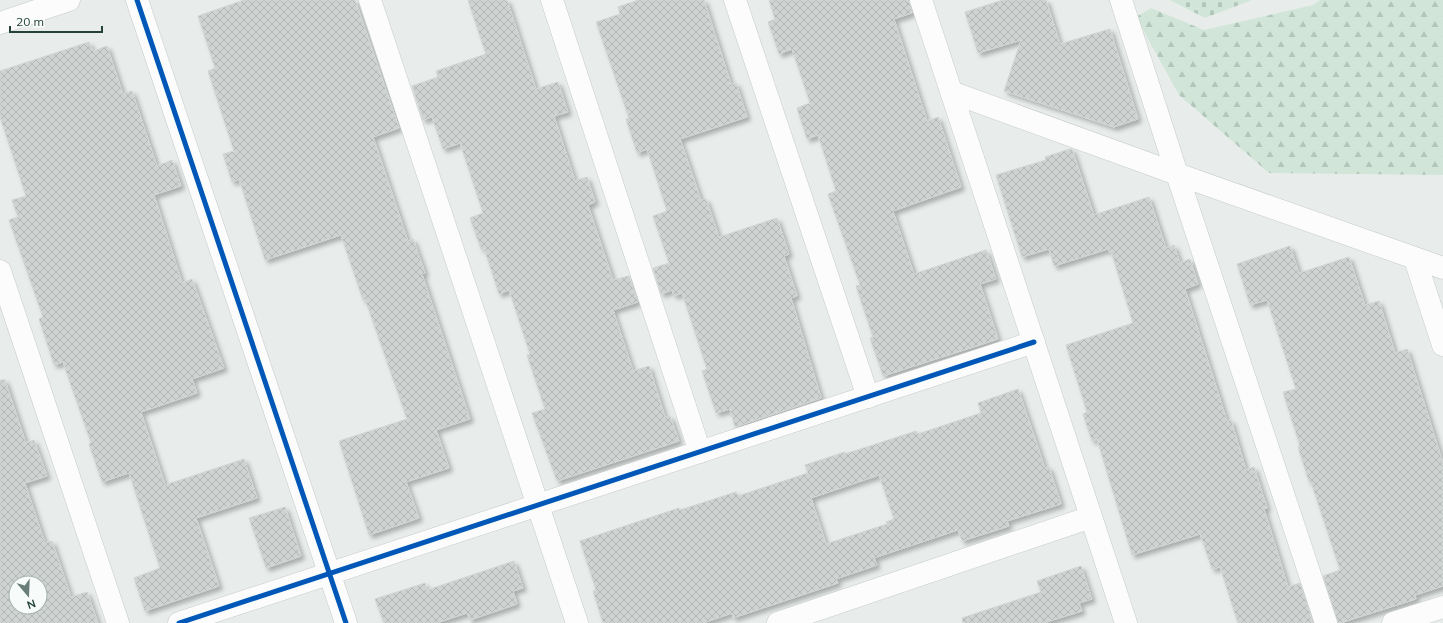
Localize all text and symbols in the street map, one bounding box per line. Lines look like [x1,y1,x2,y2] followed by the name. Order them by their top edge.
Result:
[10,8,102,34] scale bar
[16,14,44,29] text: 20 m
[8,575,48,615] north arrow
[25,596,37,612] text: N

